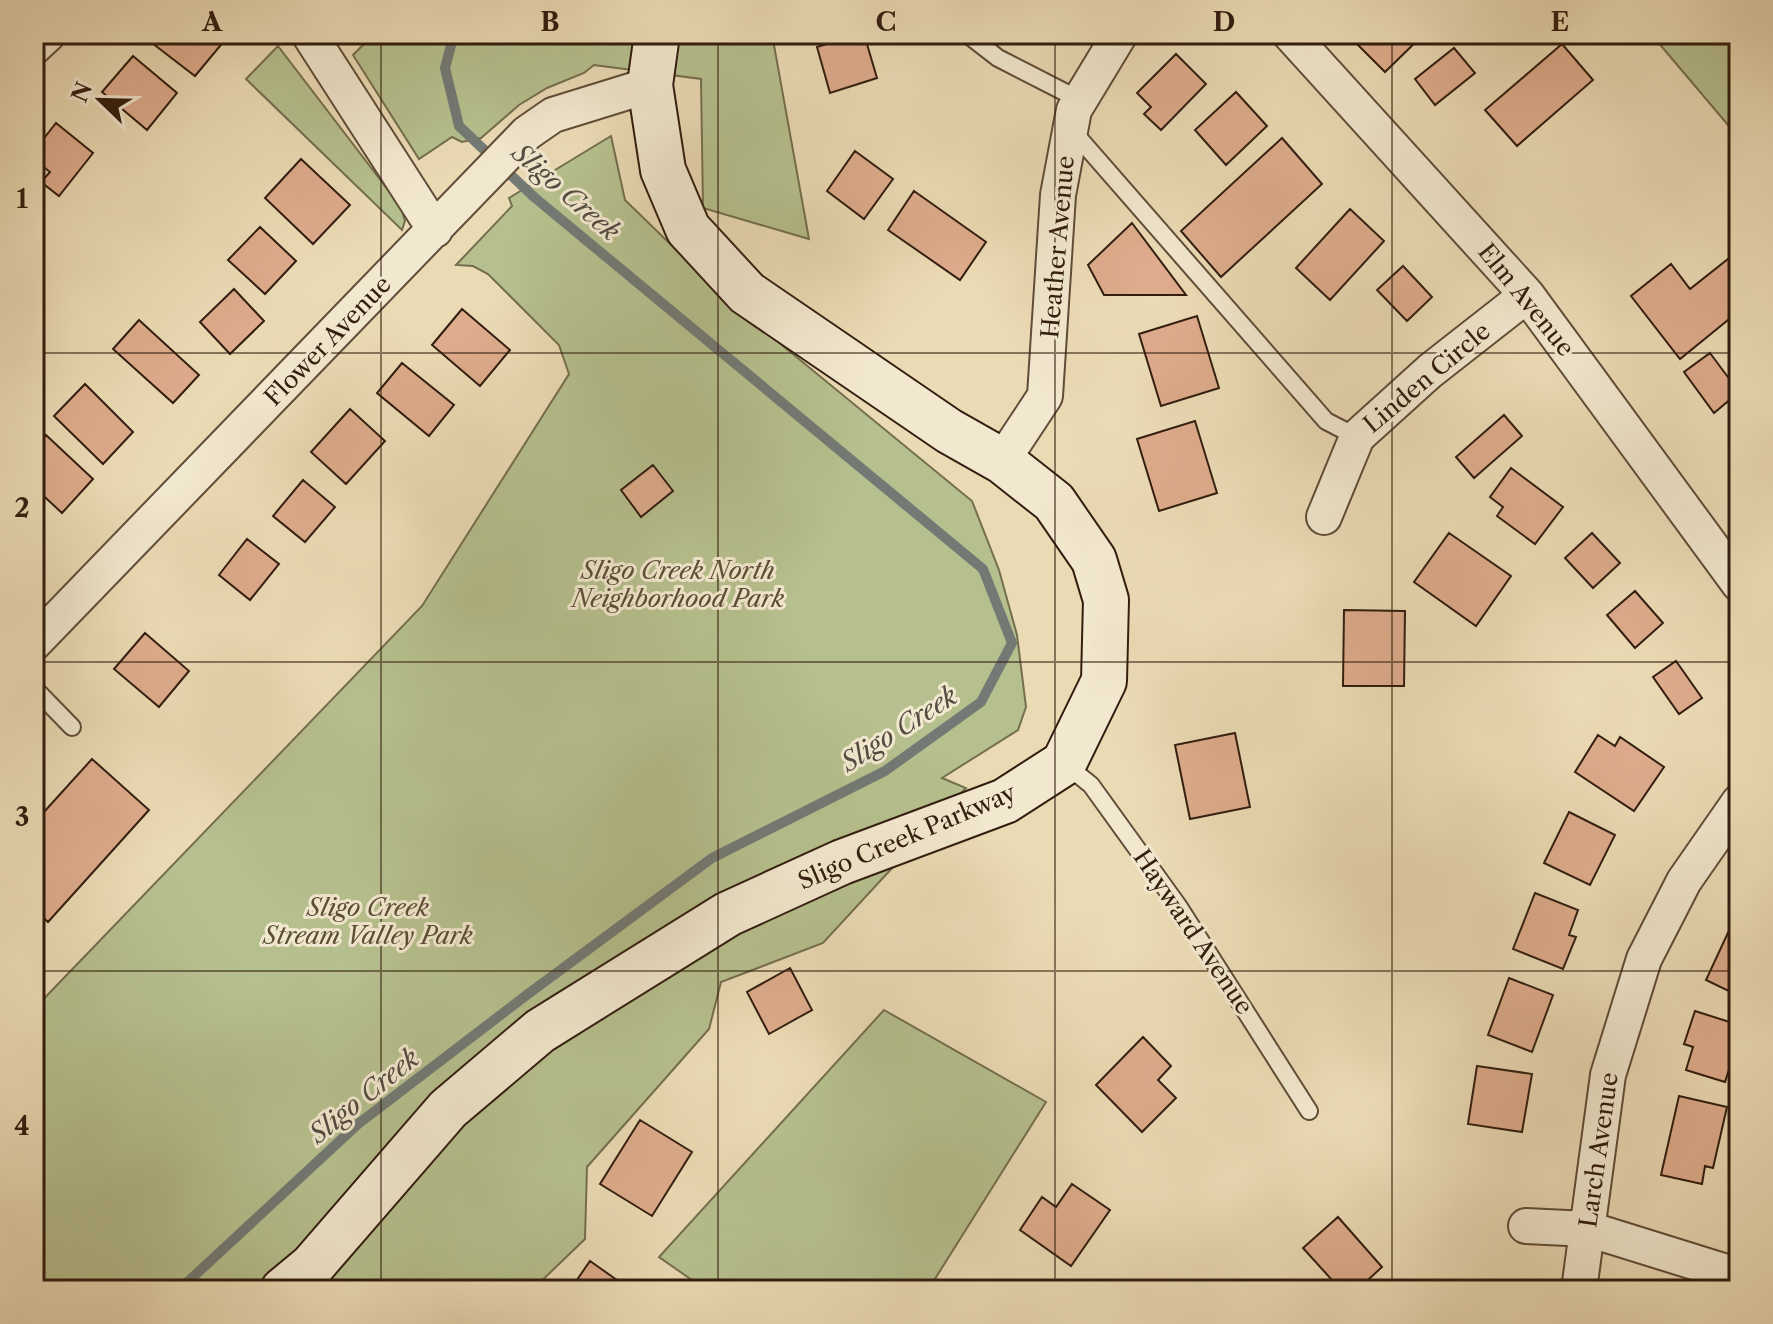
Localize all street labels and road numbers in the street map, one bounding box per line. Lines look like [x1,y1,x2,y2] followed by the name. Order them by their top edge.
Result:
[1035,154,1080,340] street label: Heather Avenue
[1472,237,1581,362] street label: Elm Avenue
[258,270,397,412] street label: Flower Avenue
[1357,316,1496,439] street label: Linden Circle
[794,777,1021,896] street label: Sligo Creek Parkway
[1127,844,1259,1020] street label: Hayward Avenue
[1573,1070,1624,1229] street label: Larch Avenue

